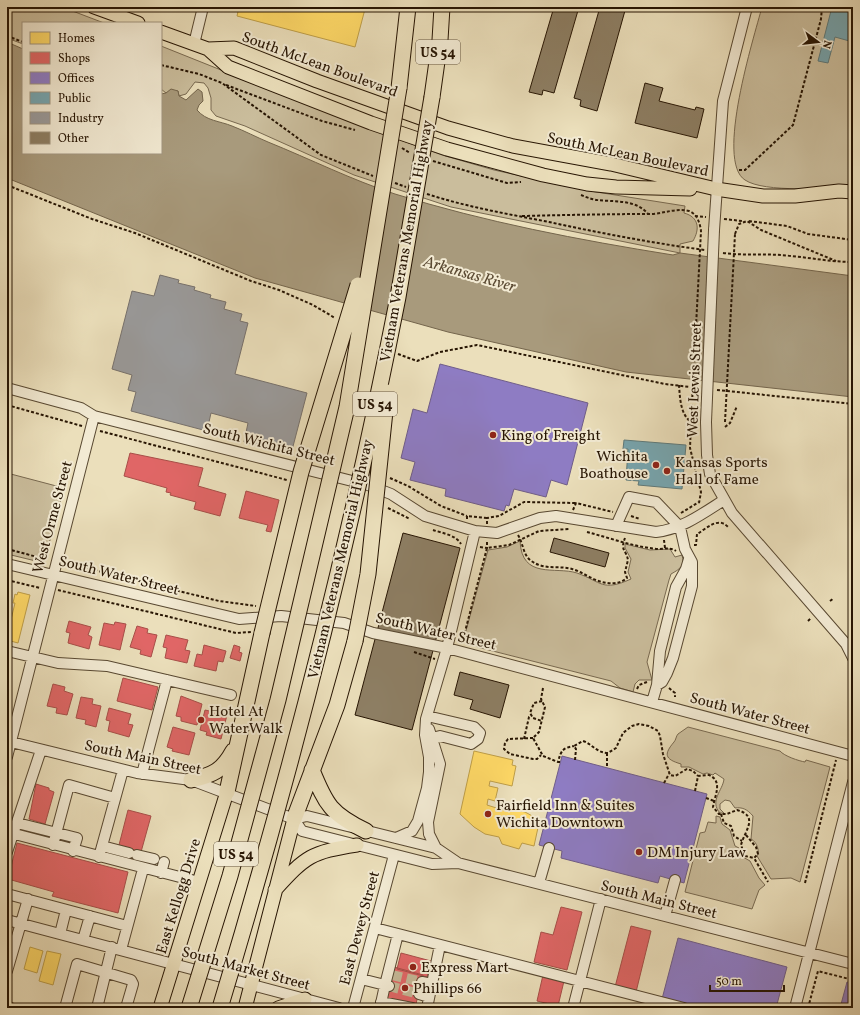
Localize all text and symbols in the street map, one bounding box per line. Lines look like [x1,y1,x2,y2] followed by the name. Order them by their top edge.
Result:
[22,22,162,154] legend
[798,22,838,62] north arrow
[239,27,400,103] street label: South McLean Boulevard
[58,31,95,47] text: Homes
[818,38,834,50] text: N
[416,40,460,64] road number: US 54
[58,51,90,67] text: Shops
[58,71,94,87] text: Offices
[58,91,91,107] text: Public
[58,111,104,127] text: Industry
[376,119,439,364] street label: Vietnam Veterans Memorial Highway
[545,128,710,183] street label: South McLean Boulevard
[58,131,89,147] text: Other
[420,251,519,299] water label: Arkansas River
[683,322,708,438] street label: West Lewis Street
[353,392,397,416] road number: US 54
[200,419,337,472] street label: South Wichita Street
[501,426,601,447] place label: King of Freight
[488,430,498,440] marker: King of Freight
[304,437,379,681] street label: Vietnam Veterans Memorial Highway
[579,447,648,485] place label: Wichita Boathouse
[675,453,768,491] place label: Kansas Sports Hall of Fame
[28,459,79,576] street label: West Orme Street
[651,460,661,470] marker: Wichita Boathouse
[662,466,672,476] marker: Kansas Sports Hall of Fame
[56,551,181,602] street label: South Water Street
[373,608,498,657] street label: South Water Street
[687,688,812,741] street label: South Water Street
[209,702,283,740] place label: Hotel At WaterWalk
[196,715,206,725] marker: Hotel At WaterWalk
[82,736,203,781] street label: South Main Street
[496,796,635,834] place label: Fairfield Inn & Suites Wichita Downtown
[483,809,493,819] marker: Fairfield Inn & Suites Wichita Downtown
[152,836,207,957] street label: East Kellogg Drive
[214,842,258,866] road number: US 54
[647,843,746,864] place label: DM Injury Law
[634,847,644,857] marker: DM Injury Law
[335,869,386,988] street label: East Dewey Street
[598,876,719,925] street label: South Main Street
[179,942,312,997] street label: South Market Street
[421,958,509,979] place label: Express Mart
[408,962,418,972] marker: Express Mart
[710,967,784,993] scale bar
[716,974,742,990] text: 50 m
[413,979,482,1000] place label: Phillips 66
[400,983,410,993] marker: Phillips 66

